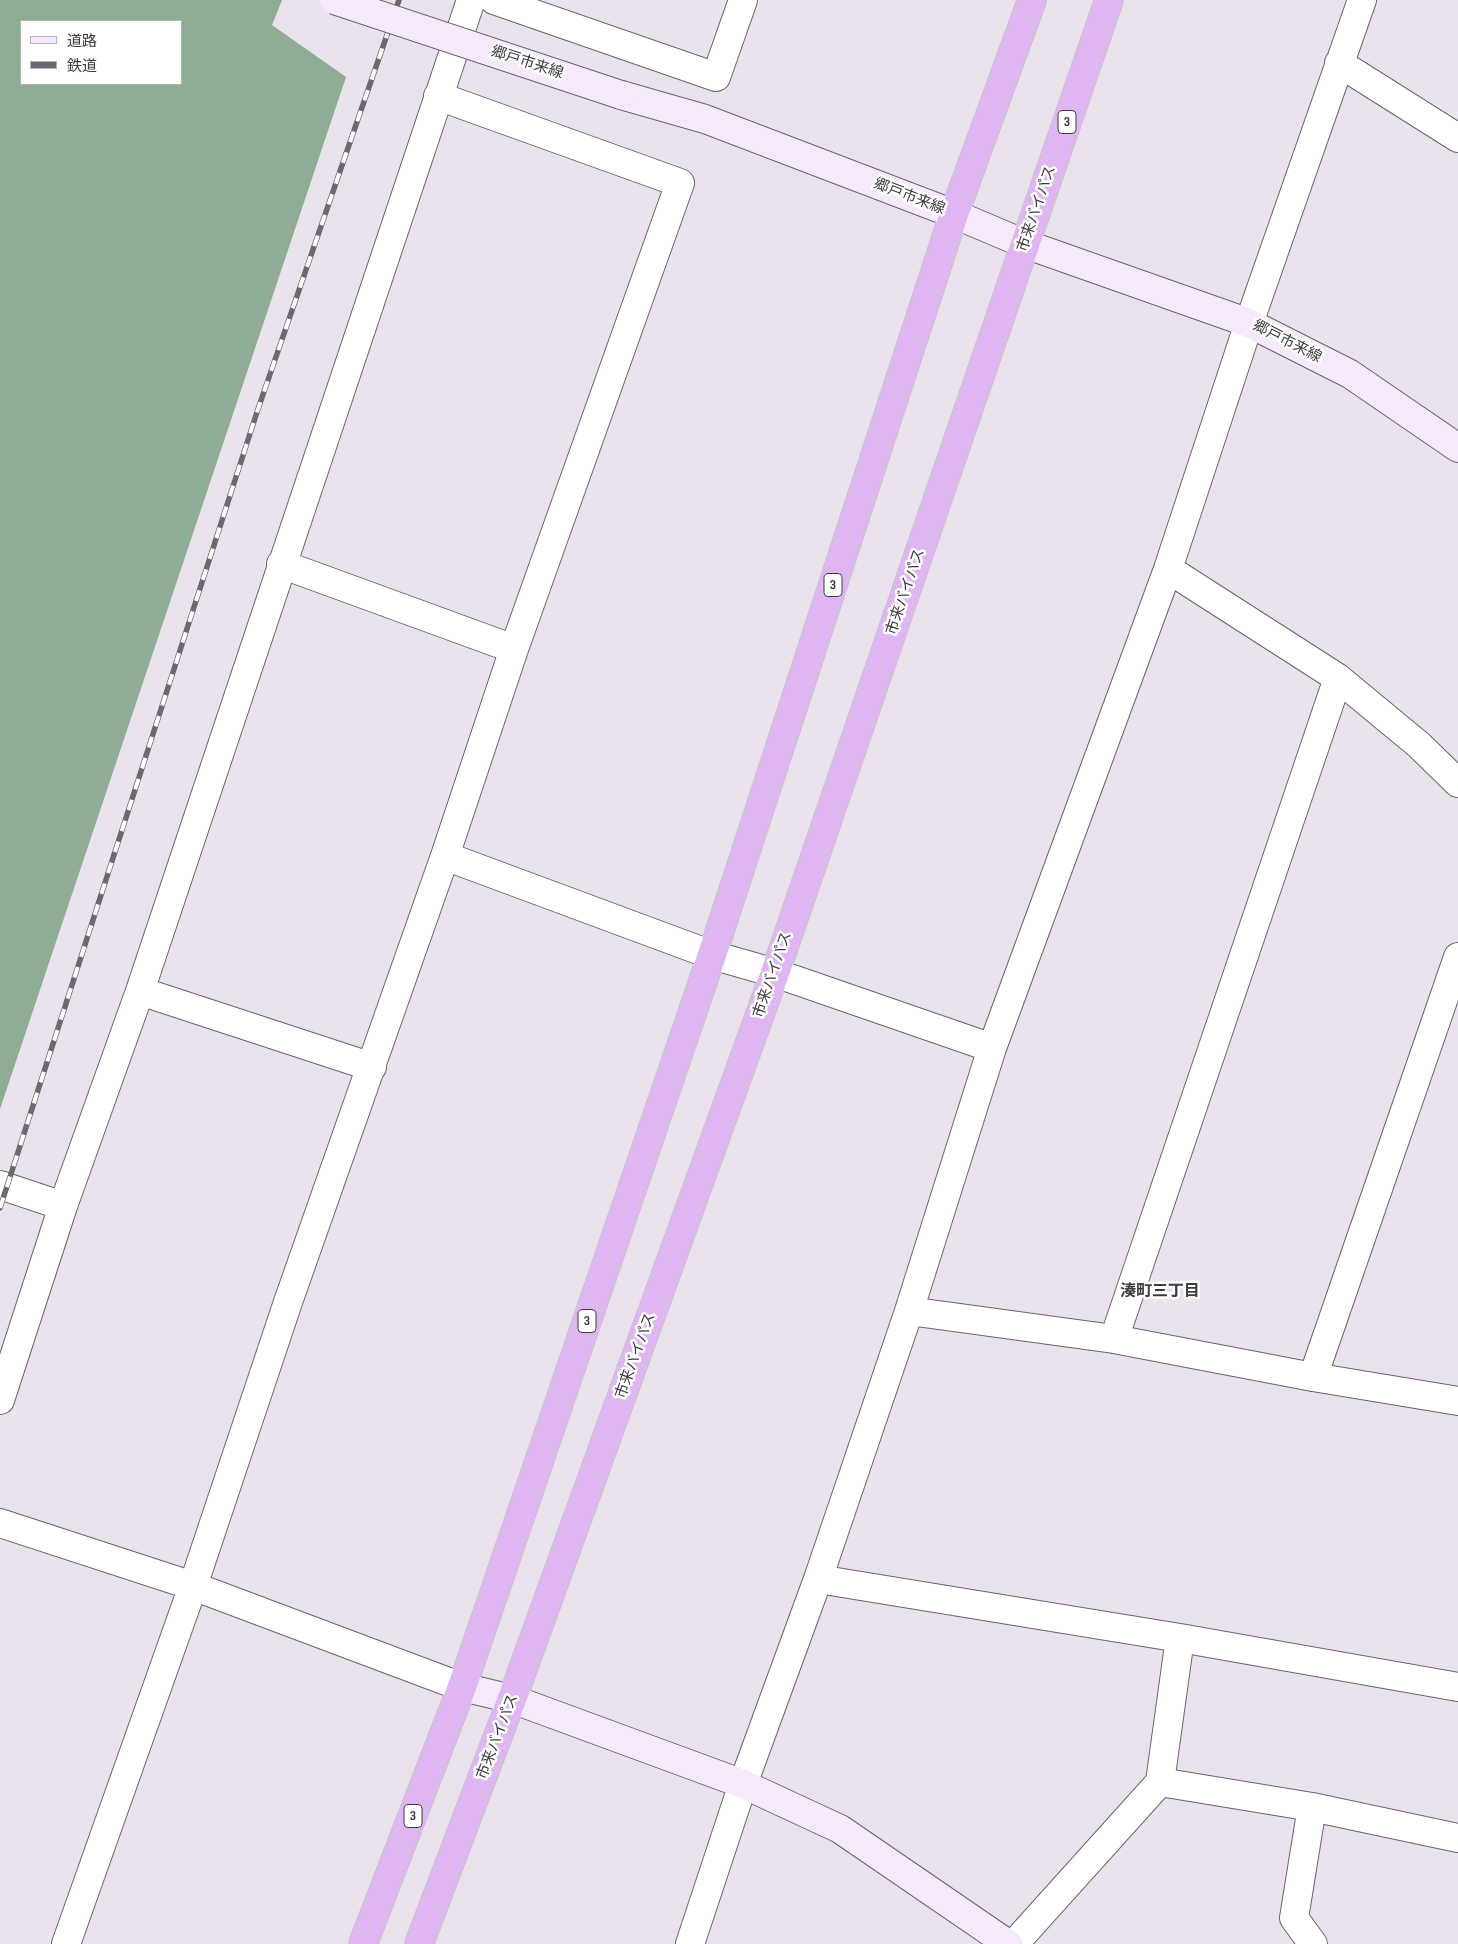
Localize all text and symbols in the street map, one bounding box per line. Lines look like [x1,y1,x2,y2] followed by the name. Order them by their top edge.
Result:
[20,20,182,85] legend
[67,32,97,51] text: 道路
[489,43,565,83] street label: 郷戸市来線
[67,57,97,76] text: 鉄道
[1058,110,1076,134] road number: 3
[1014,164,1060,254] street label: 市来バイパス
[871,175,947,219] street label: 郷戸市来線
[1250,317,1324,367] street label: 郷戸市来線
[883,547,929,637] street label: 市来バイパス
[824,574,842,596] road number: 3
[750,930,796,1020] street label: 市来バイパス
[1120,1282,1200,1302] district label: 湊町三丁目
[578,1310,596,1332] road number: 3
[612,1311,660,1401] street label: 市来バイパス
[473,1692,523,1782] street label: 市来バイパス
[404,1804,422,1828] road number: 3

